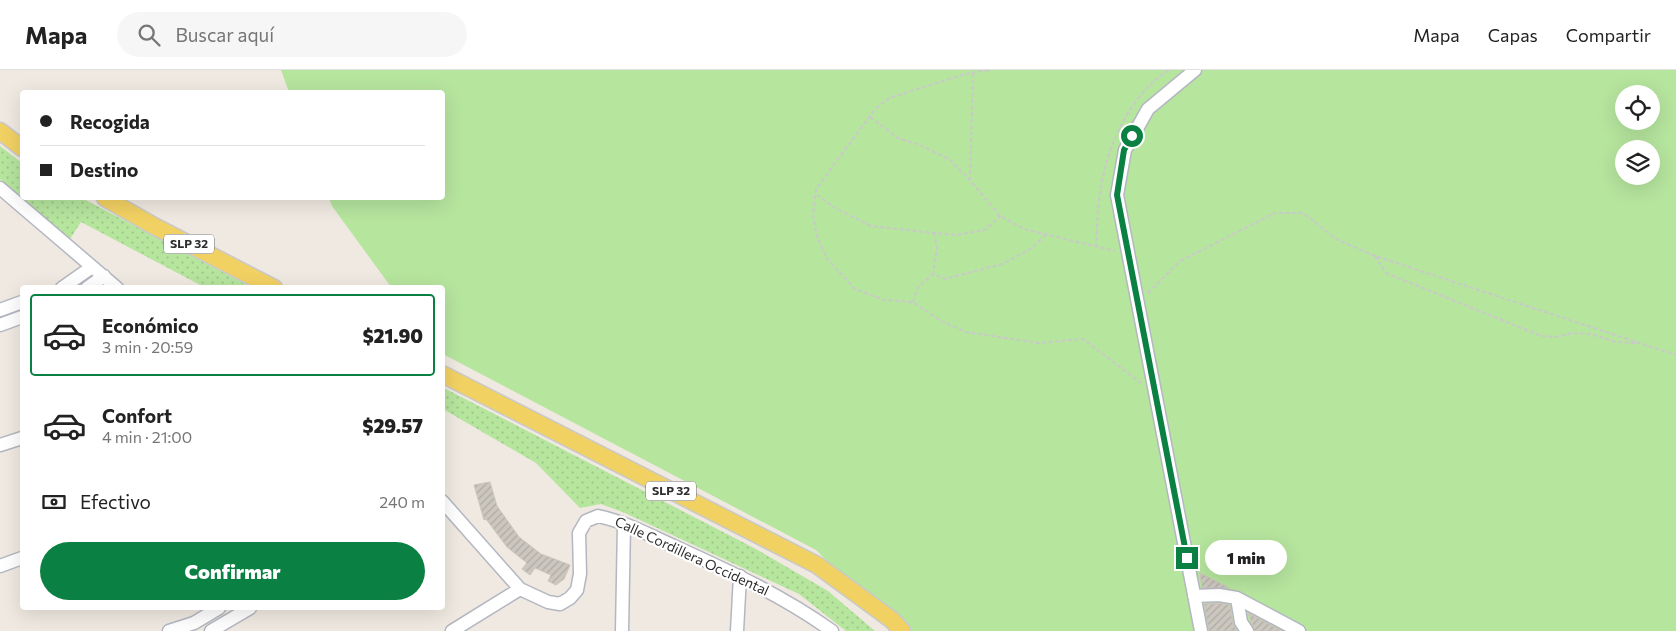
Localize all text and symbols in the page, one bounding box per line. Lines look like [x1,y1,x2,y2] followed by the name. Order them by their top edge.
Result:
[117,12,467,57] search box
[25,20,87,49] text: Mapa
[135,21,163,49] icon: search
[175,23,274,46] text: Buscar aquí
[1413,24,1460,46] text: Mapa
[1488,24,1538,46] text: Capas
[1566,24,1651,46] text: Compartir
[1615,85,1660,185] map controls
[1615,85,1660,130] button: locate
[70,110,150,133] text: Recogida
[1121,125,1143,147] route start
[1615,140,1660,185] button: layers
[70,158,138,181] text: Destino
[164,234,214,253] road number: SLP 32
[42,313,87,358] icon: car
[102,314,199,337] text: Económico
[362,324,423,347] text: $21.90
[102,337,193,356] text: 3 min · 20:59
[42,403,87,448] icon: car
[102,404,172,427] text: Confort
[362,414,423,437] text: $29.57
[102,427,192,446] text: 4 min · 21:00
[646,482,696,501] road number: SLP 32
[40,488,68,516] icon: cash
[80,490,151,513] text: Efectivo
[379,492,425,511] text: 240 m
[612,512,772,599] street label: Calle Cordillera Occidental
[1204,540,1287,576] callout: 1 min
[40,542,425,600] button: Confirmar
[1176,547,1198,569] route end
[1227,548,1265,567] text: 1 min

